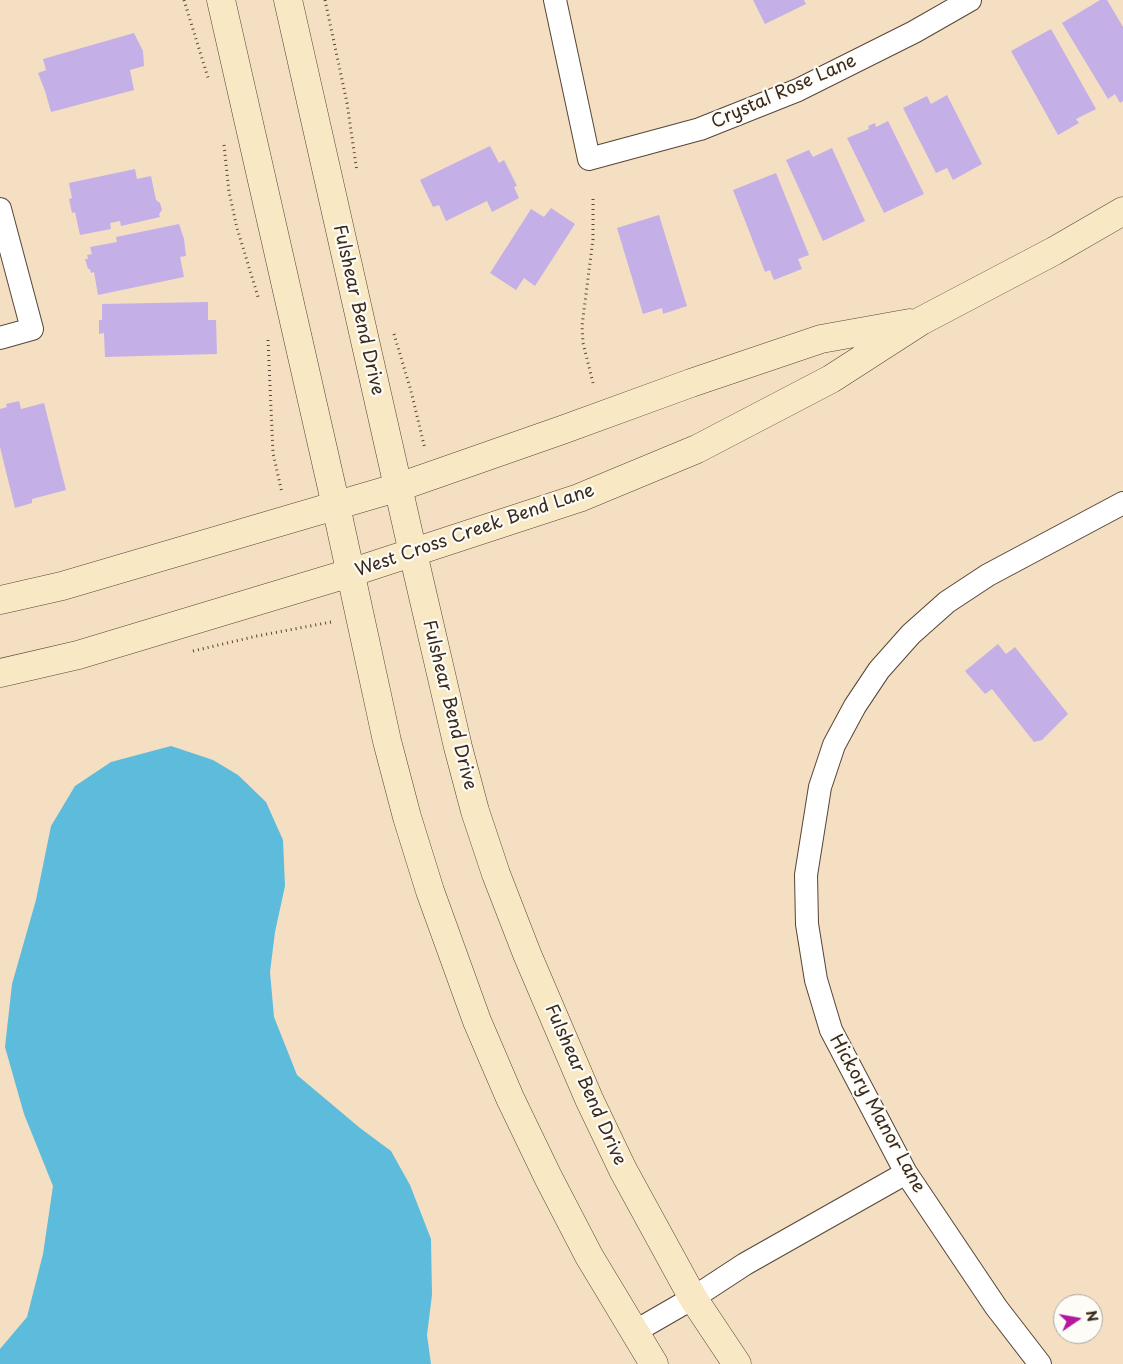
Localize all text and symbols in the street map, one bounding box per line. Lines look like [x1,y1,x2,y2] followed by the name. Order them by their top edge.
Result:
[708,50,860,134] street label: Crystal Rose Lane
[328,223,388,397] street label: Fulshear Bend Drive
[353,480,597,582] street label: West Cross Creek Bend Lane
[417,618,481,792] street label: Fulshear Bend Drive
[540,1001,630,1169] street label: Fulshear Bend Drive
[824,1031,930,1197] street label: Hickory Manor Lane
[1053,1294,1103,1344] north arrow
[1081,1308,1104,1324] text: N

